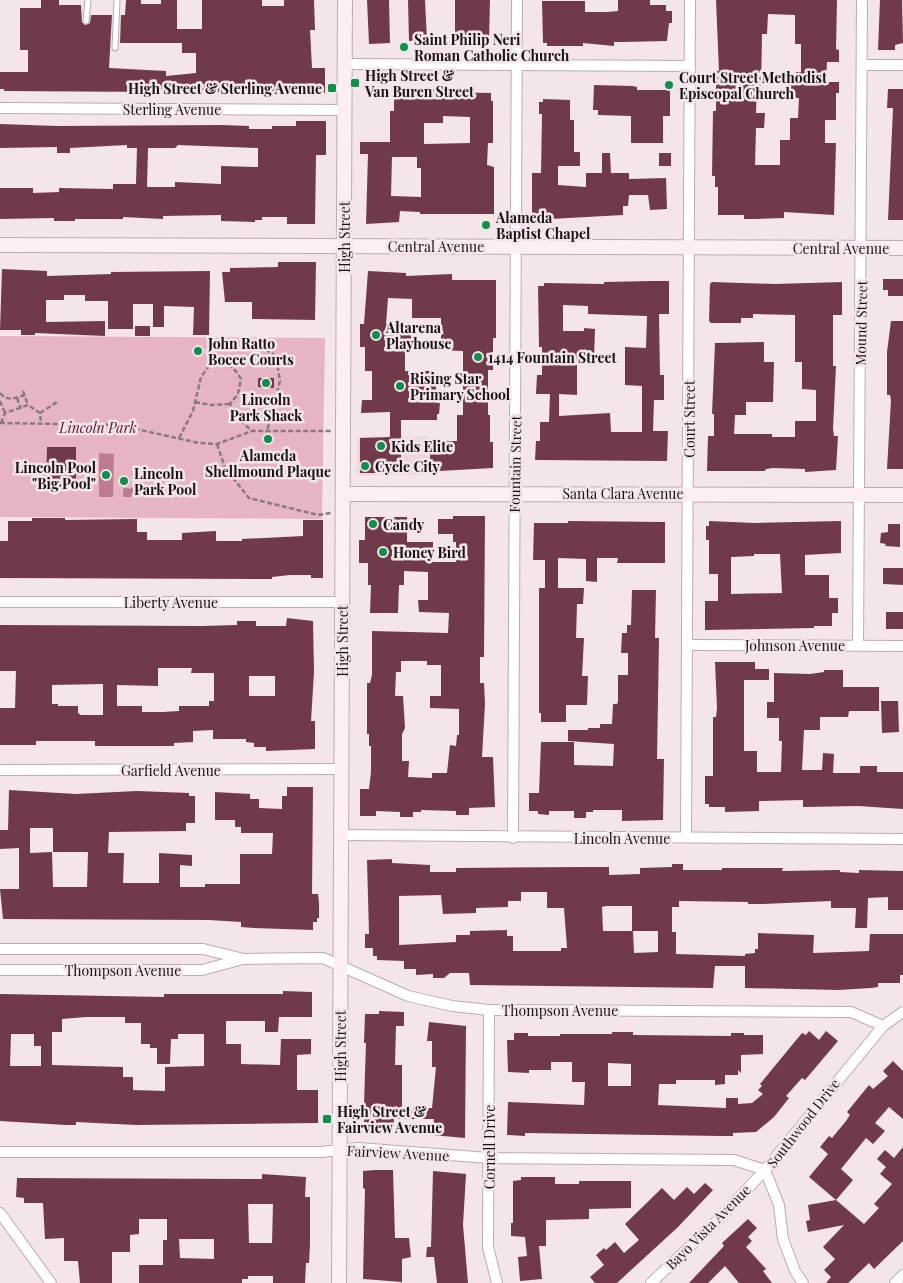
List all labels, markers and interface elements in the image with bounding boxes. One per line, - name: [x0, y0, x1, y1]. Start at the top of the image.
- place label: Saint Philip Neri Roman Catholic Church: [414, 30, 570, 65]
- marker: Saint Philip Neri Roman Catholic Church: [398, 41, 410, 53]
- place label: High Street & Van Buren Street: [364, 66, 474, 101]
- place label: Court Street Methodist Episcopal Church: [679, 68, 827, 103]
- marker: High Street & Van Buren Street: [349, 77, 361, 89]
- place label: High Street & Sterling Avenue: [128, 79, 322, 98]
- marker: Court Street Methodist Episcopal Church: [663, 79, 675, 91]
- marker: High Street & Sterling Avenue: [326, 82, 338, 94]
- street label: Sterling Avenue: [123, 100, 221, 119]
- street label: High Street: [335, 200, 354, 273]
- place label: Alameda Baptist Chapel: [495, 208, 591, 243]
- marker: Alameda Baptist Chapel: [480, 219, 492, 231]
- street label: Central Avenue: [388, 237, 484, 256]
- street label: Central Avenue: [793, 239, 889, 258]
- street label: Mound Street: [851, 279, 871, 366]
- place label: Altarena Playhouse: [385, 318, 452, 353]
- marker: Altarena Playhouse: [370, 329, 382, 341]
- place label: John Ratto Bocce Courts: [207, 334, 294, 369]
- marker: John Ratto Bocce Courts: [192, 345, 204, 357]
- place label: 1414 Fountain Street: [488, 348, 617, 367]
- marker: 1414 Fountain Street: [472, 351, 484, 363]
- place label: Rising Star Primary School: [410, 369, 511, 404]
- marker: Lincoln Park Shack: [260, 377, 272, 389]
- street label: Court Street: [680, 379, 699, 458]
- marker: Rising Star Primary School: [394, 380, 406, 392]
- place label: Lincoln Park Shack: [230, 390, 303, 425]
- street label: Fountain Street: [505, 414, 525, 513]
- park label: Lincoln Park: [58, 418, 137, 437]
- marker: Alameda Shellmound Plaque: [262, 433, 274, 445]
- place label: Kids Elite: [391, 437, 453, 456]
- marker: Kids Elite: [375, 440, 387, 452]
- place label: Alameda Shellmound Plaque: [205, 446, 331, 481]
- place label: Cycle City: [375, 457, 441, 476]
- place label: Lincoln Pool "Big Pool": [15, 458, 97, 493]
- marker: Cycle City: [359, 460, 371, 472]
- place label: Lincoln Park Pool: [134, 464, 197, 499]
- marker: Lincoln Pool "Big Pool": [100, 469, 112, 481]
- marker: Lincoln Park Pool: [118, 475, 130, 487]
- street label: Santa Clara Avenue: [563, 484, 684, 503]
- place label: Candy: [383, 515, 425, 534]
- marker: Candy: [367, 518, 379, 530]
- place label: Honey Bird: [393, 543, 467, 562]
- marker: Honey Bird: [377, 546, 389, 558]
- street label: Liberty Avenue: [124, 593, 218, 612]
- street label: High Street: [333, 604, 352, 677]
- street label: Johnson Avenue: [744, 636, 845, 655]
- street label: Garfield Avenue: [121, 761, 221, 780]
- street label: Lincoln Avenue: [574, 829, 670, 848]
- street label: Thompson Avenue: [65, 961, 181, 980]
- street label: Thompson Avenue: [502, 1001, 618, 1020]
- street label: High Street: [331, 1009, 350, 1082]
- street label: Southwood Drive: [762, 1074, 844, 1172]
- place label: High Street & Fairview Avenue: [337, 1102, 442, 1137]
- street label: Cornell Drive: [480, 1105, 499, 1189]
- marker: High Street & Fairview Avenue: [321, 1113, 333, 1125]
- street label: Fairview Avenue: [346, 1141, 450, 1165]
- street label: Bayo Vista Avenue: [661, 1180, 755, 1274]

